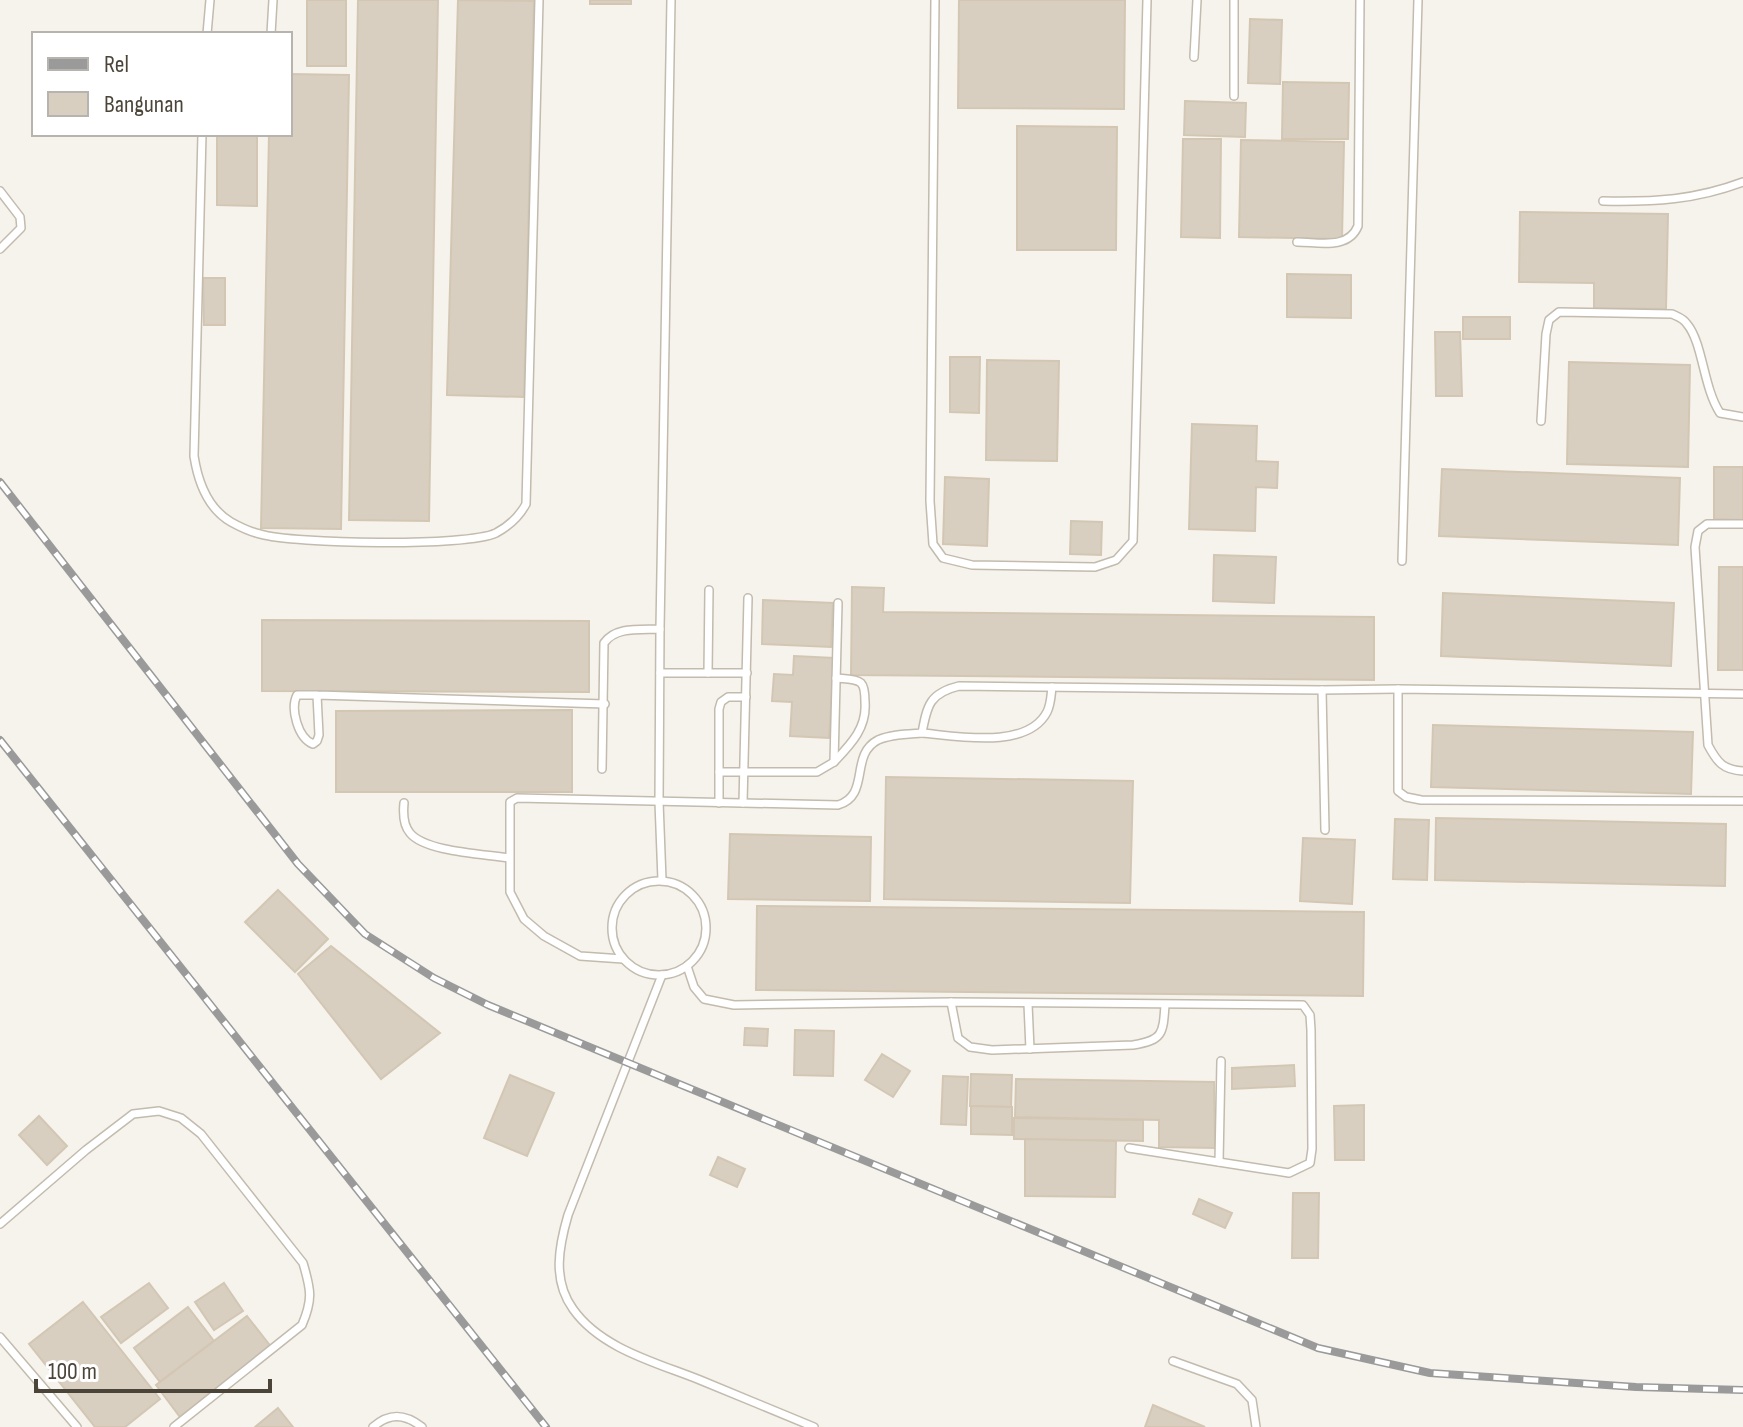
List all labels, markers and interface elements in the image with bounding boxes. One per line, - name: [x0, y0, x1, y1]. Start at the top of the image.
- legend: [32, 32, 292, 136]
- text: Rel: [104, 50, 129, 79]
- text: Bangunan: [104, 90, 184, 119]
- scale bar: [36, 1343, 270, 1393]
- text: 100 m: [48, 1357, 97, 1386]

